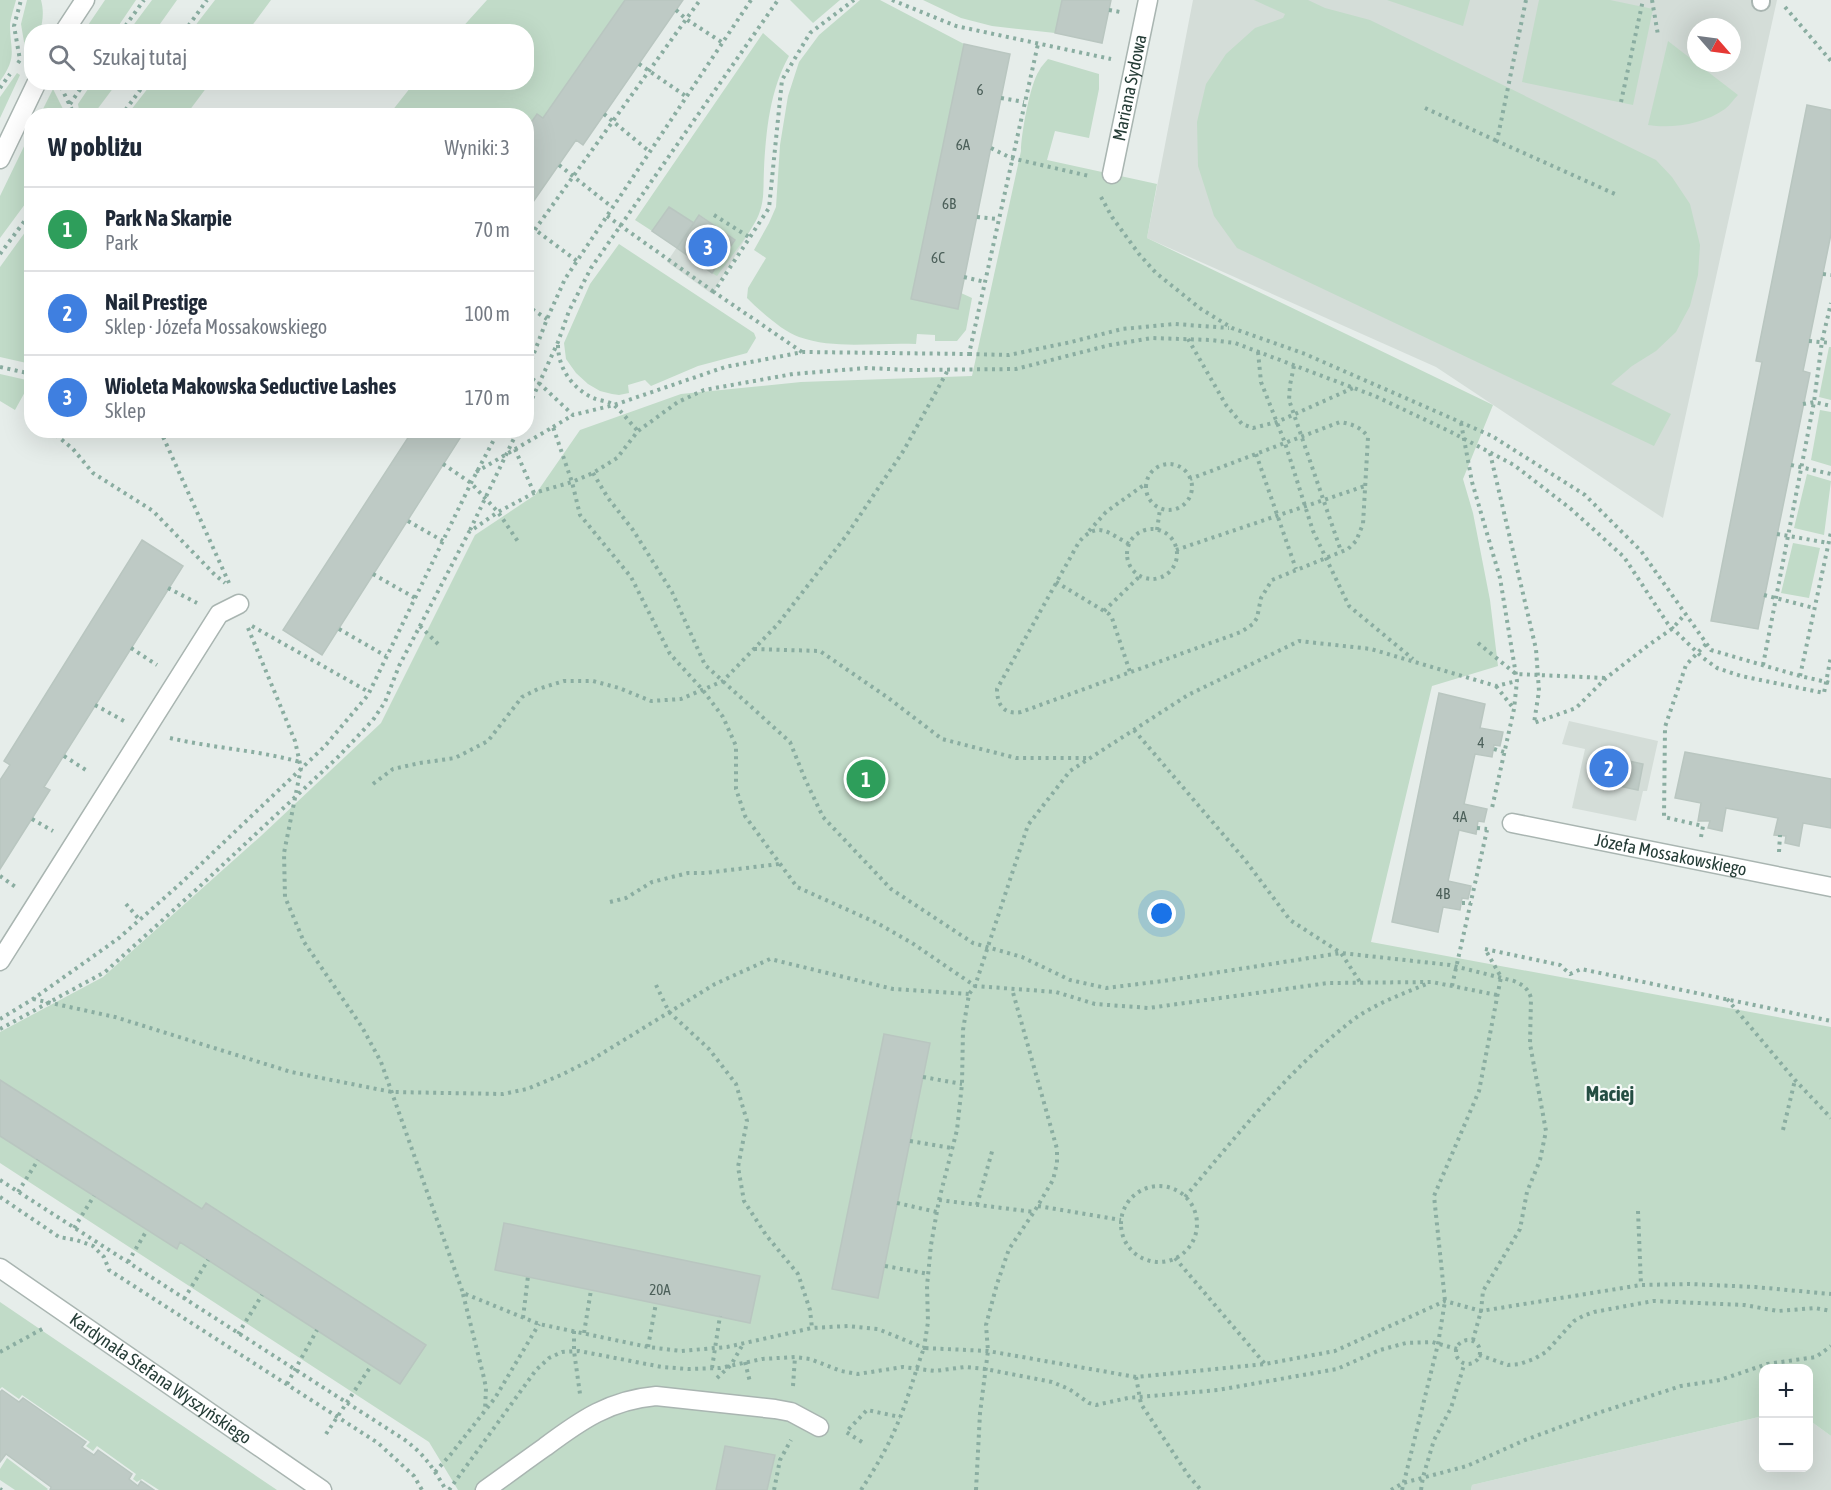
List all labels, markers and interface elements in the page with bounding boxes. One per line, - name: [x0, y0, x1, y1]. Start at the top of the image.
- north arrow: [1687, 18, 1741, 72]
- search box: [24, 24, 534, 90]
- street label: Mariana Sydowa: [1108, 33, 1151, 143]
- icon: search: [45, 41, 78, 74]
- text: Szukaj tutaj: [93, 44, 187, 70]
- house number: 6: [976, 81, 984, 98]
- text: W pobliżu: [48, 132, 142, 162]
- text: Wyniki: 3: [444, 136, 510, 159]
- house number: 6A: [956, 136, 971, 153]
- house number: 6B: [942, 195, 956, 212]
- text: Park Na Skarpie: [105, 205, 232, 231]
- text: 1: [63, 218, 72, 241]
- text: 70 m: [474, 218, 510, 241]
- pin: 3: [688, 224, 728, 270]
- text: Park: [105, 231, 138, 254]
- house number: 6C: [931, 249, 945, 266]
- text: Nail Prestige: [105, 289, 208, 315]
- text: 2: [63, 302, 72, 325]
- text: 100 m: [465, 302, 510, 325]
- text: Sklep · Józefa Mossakowskiego: [105, 315, 327, 338]
- text: Wioleta Makowska Seductive Lashes: [105, 373, 396, 399]
- text: 3: [63, 386, 72, 409]
- text: 170 m: [465, 386, 510, 409]
- text: Sklep: [105, 399, 146, 422]
- house number: 4: [1477, 734, 1485, 751]
- pin: 2: [1590, 746, 1628, 790]
- pin: 1: [846, 756, 886, 802]
- house number: 4A: [1453, 808, 1468, 825]
- street label: Józefa Mossakowskiego: [1593, 829, 1749, 880]
- house number: 4B: [1436, 885, 1450, 902]
- your location: [1147, 899, 1176, 928]
- district label: Maciej: [1586, 1082, 1634, 1105]
- house number: 20A: [649, 1281, 671, 1298]
- street label: Kardynała Stefana Wyszyńskiego: [66, 1308, 256, 1448]
- map controls: [1759, 1364, 1813, 1472]
- button: +: [1759, 1364, 1813, 1418]
- button: −: [1759, 1418, 1813, 1472]

